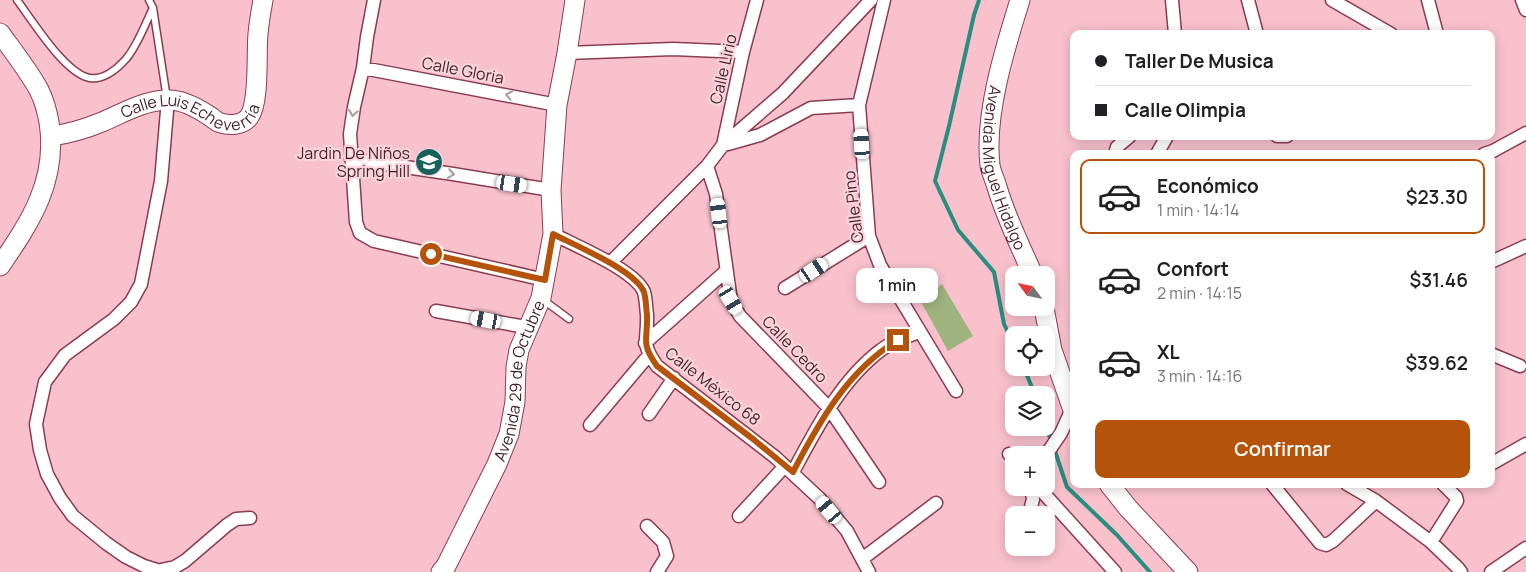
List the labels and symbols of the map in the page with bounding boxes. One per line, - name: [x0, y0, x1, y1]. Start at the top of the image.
- street label: Calle Lirio: [704, 32, 742, 106]
- street label: Calle Gloria: [420, 51, 506, 89]
- street label: Avenida Miguel Hidalgo: [978, 84, 1031, 254]
- street label: Calle Luis Echeverría: [117, 89, 265, 136]
- one-way arrow: [505, 91, 514, 101]
- one-way arrow: [349, 109, 359, 117]
- car: [853, 129, 870, 159]
- place label: Jardin De Niños Spring Hill: [297, 142, 410, 182]
- school or university icon: Jardin De Niños Spring Hill: [414, 147, 444, 177]
- one-way arrow: [447, 168, 456, 178]
- street label: Calle Pino: [838, 170, 868, 244]
- car: [496, 174, 527, 194]
- car: [709, 197, 728, 229]
- route start: [420, 243, 442, 265]
- car: [797, 255, 830, 285]
- north arrow: [1005, 266, 1055, 316]
- callout: 1 min: [857, 268, 939, 302]
- car: [716, 283, 745, 317]
- street label: Avenida 29 de Octubre: [488, 297, 550, 464]
- car: [469, 310, 502, 330]
- street label: Calle Cedro: [757, 311, 833, 387]
- route end: [887, 329, 909, 351]
- street label: Calle México 68: [661, 342, 765, 430]
- car: [813, 494, 844, 526]

